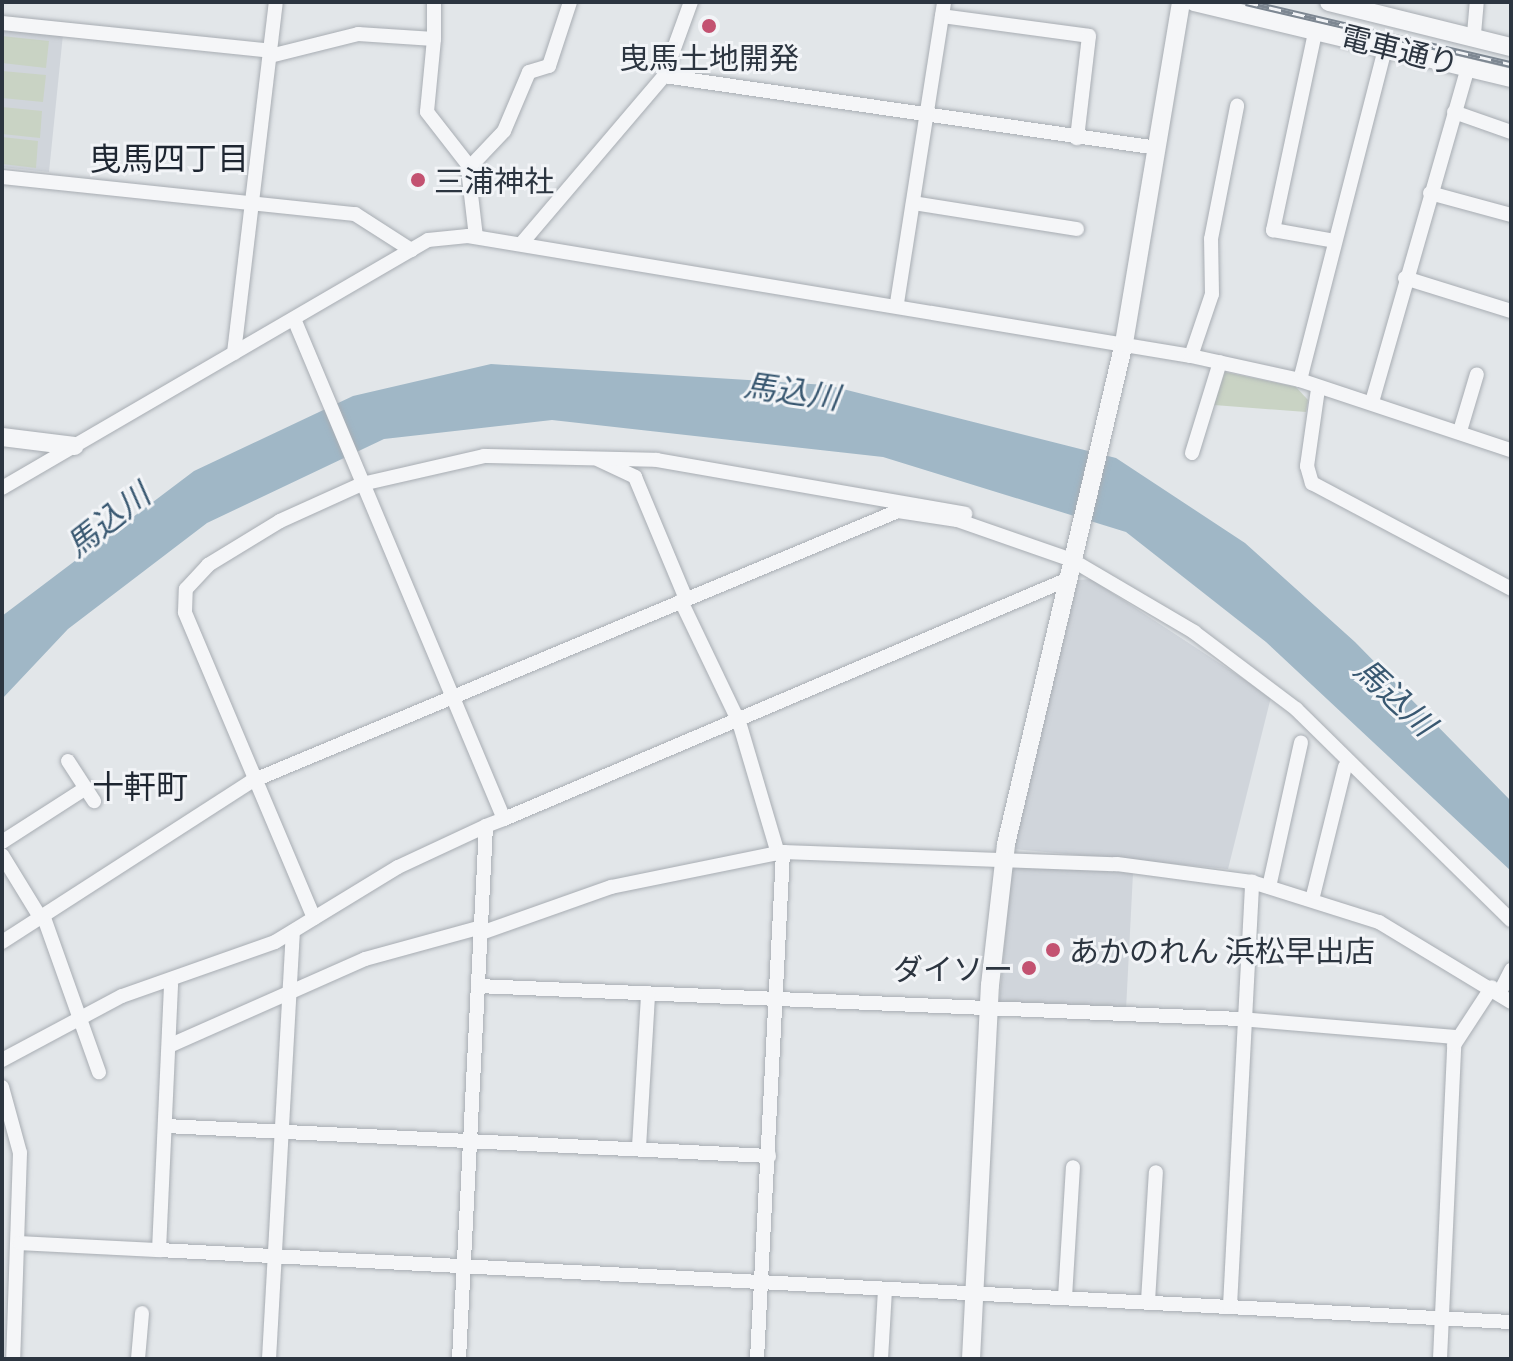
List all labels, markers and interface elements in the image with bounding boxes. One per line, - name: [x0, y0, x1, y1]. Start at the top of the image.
- marker: 曳馬土地開発: [700, 17, 718, 35]
- street label: 電車通り: [1337, 17, 1463, 81]
- place label: 曳馬土地開発: [619, 39, 799, 75]
- district label: 曳馬四丁目: [89, 138, 249, 176]
- place label: 三浦神社: [434, 162, 554, 198]
- marker: 三浦神社: [409, 171, 427, 189]
- water label: 馬込川: [742, 364, 842, 416]
- water label: 馬込川: [57, 474, 157, 564]
- water label: 馬込川: [1348, 649, 1444, 743]
- district label: 十軒町: [92, 766, 188, 804]
- place label: あかのれん 浜松早出店: [1069, 932, 1375, 968]
- marker: あかのれん 浜松早出店: [1044, 941, 1062, 959]
- place label: ダイソー: [893, 950, 1013, 986]
- marker: ダイソー: [1020, 959, 1038, 977]

